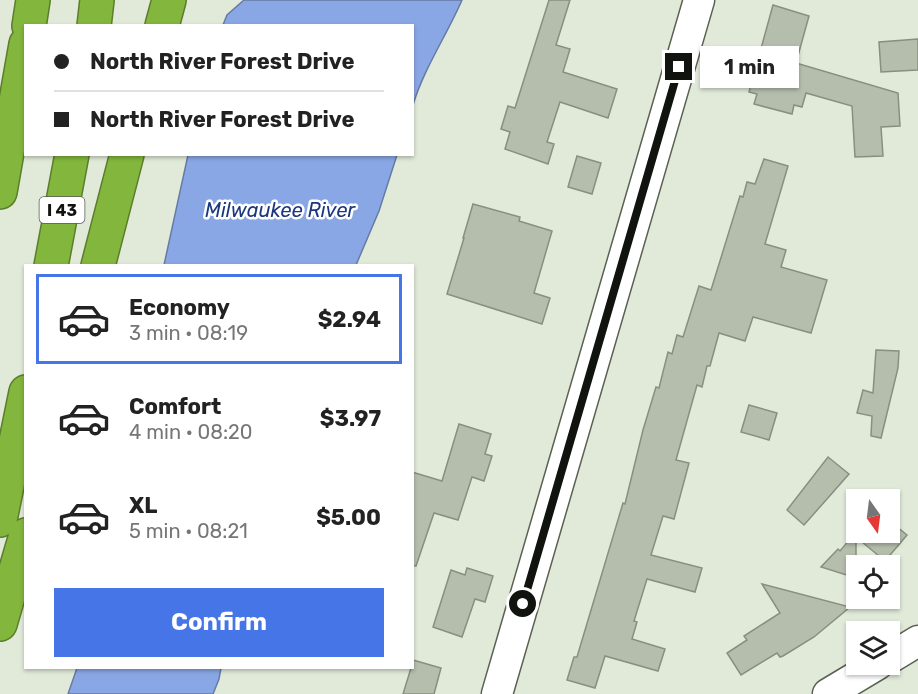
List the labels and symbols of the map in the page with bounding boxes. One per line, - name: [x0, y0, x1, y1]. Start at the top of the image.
- callout: 1 min: [700, 46, 799, 88]
- route end: [665, 53, 692, 80]
- road number: I 43: [40, 197, 84, 223]
- water label: Milwaukee River: [205, 198, 356, 222]
- north arrow: [846, 489, 900, 543]
- route start: [509, 590, 536, 617]

